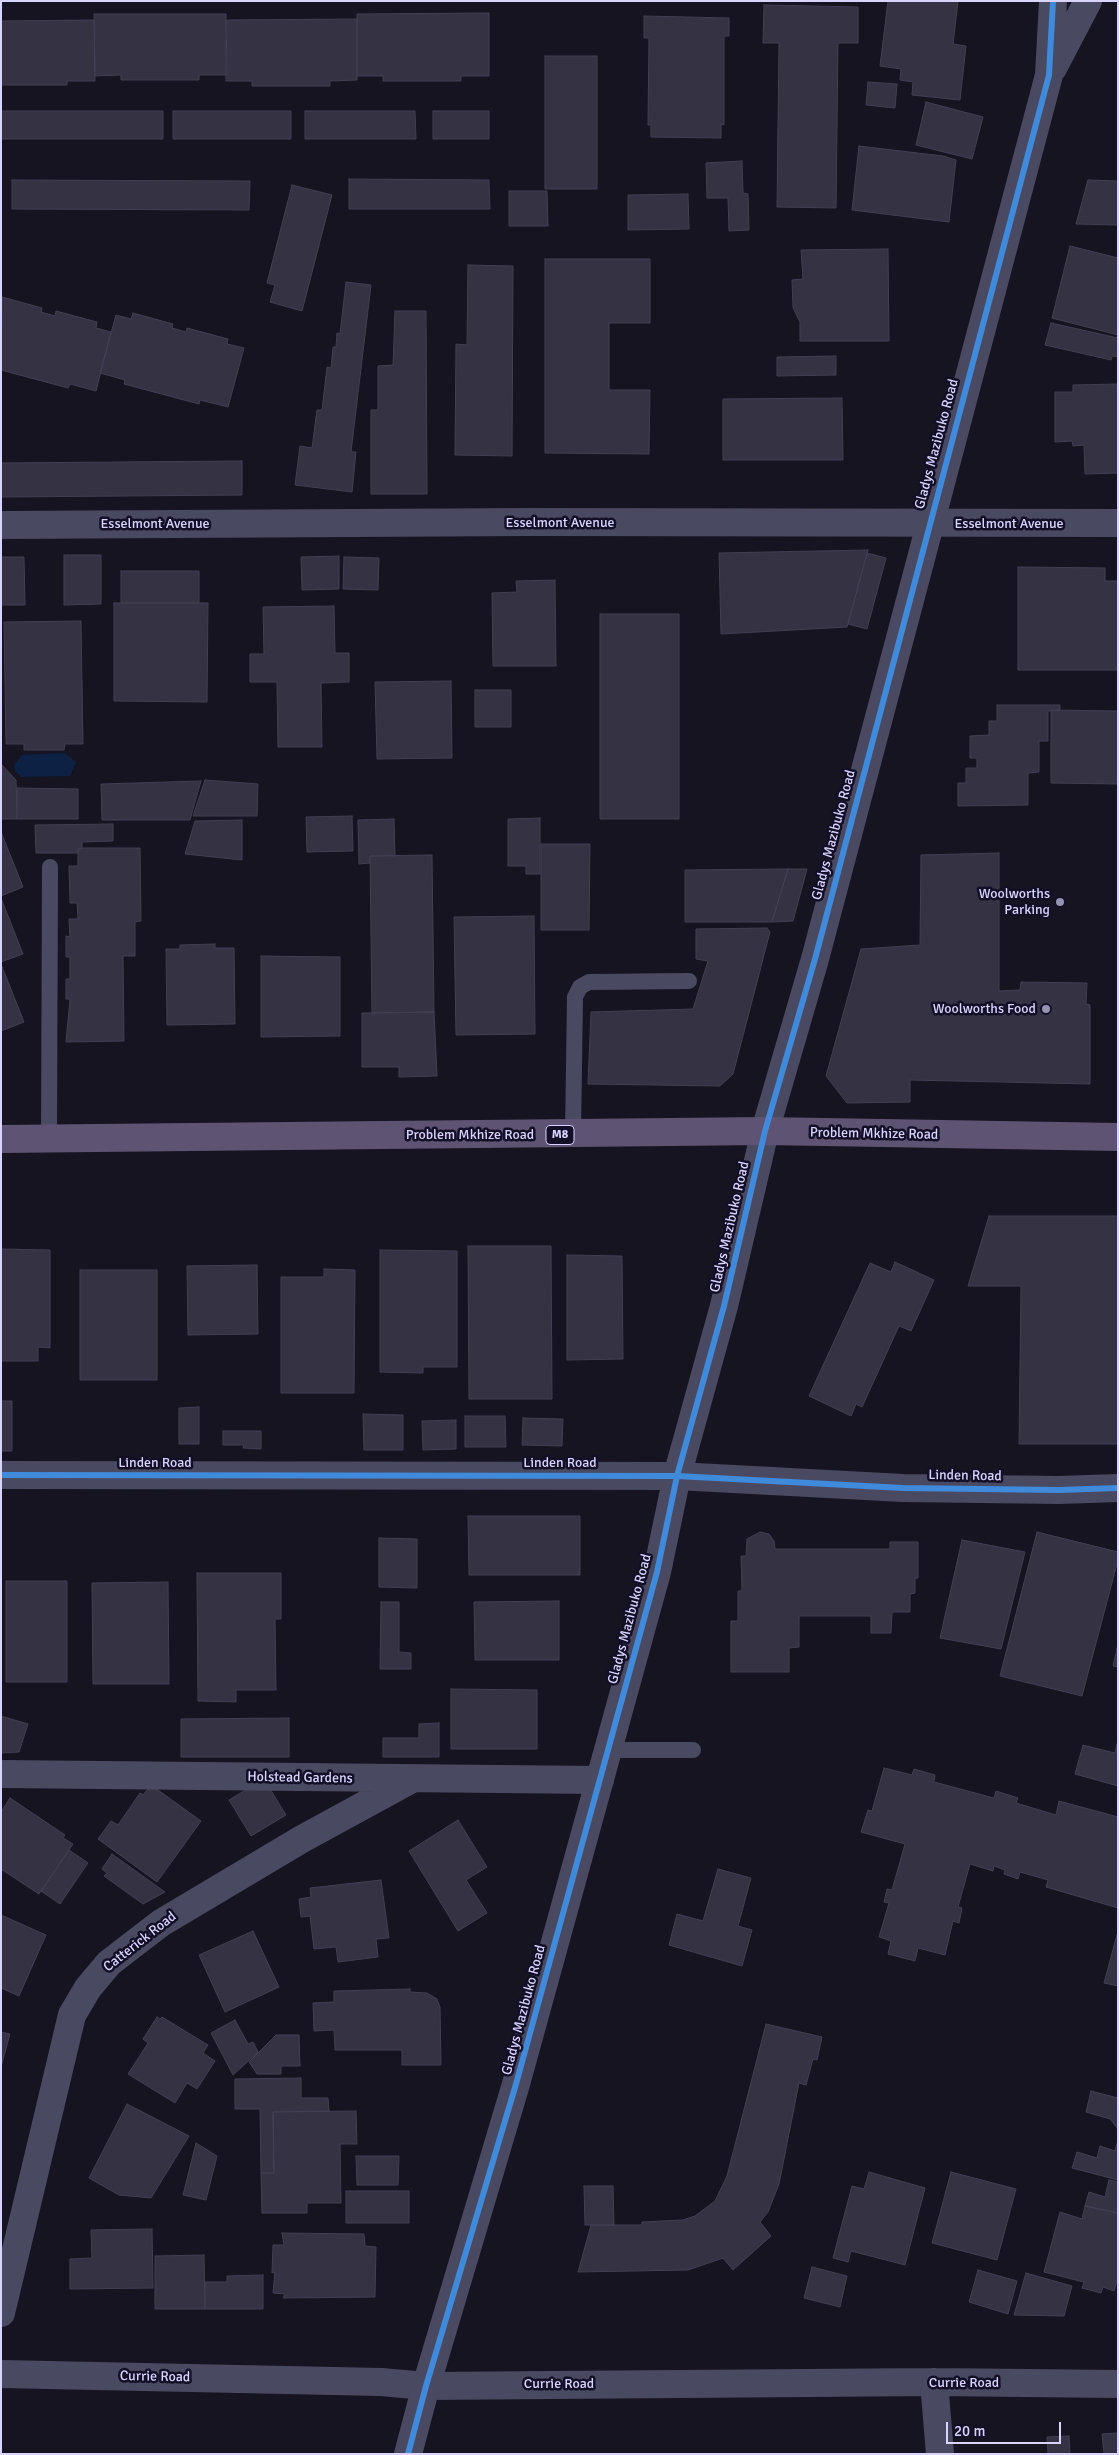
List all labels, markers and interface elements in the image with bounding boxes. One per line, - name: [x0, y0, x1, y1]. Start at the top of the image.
- street label: Gladys Mazibuko Road: [912, 377, 962, 511]
- street label: Esselmont Avenue: [505, 515, 615, 531]
- street label: Esselmont Avenue: [100, 516, 210, 532]
- street label: Esselmont Avenue: [954, 516, 1064, 532]
- street label: Gladys Mazibuko Road: [809, 768, 859, 902]
- place label: Woolworths Parking: [979, 886, 1050, 919]
- marker: Woolworths Parking: [1054, 896, 1066, 908]
- place label: Woolworths Food: [933, 1001, 1036, 1017]
- marker: Woolworths Food: [1040, 1003, 1052, 1015]
- street label: Problem Mkhize Road: [810, 1124, 938, 1144]
- road number: M8: [546, 1126, 574, 1144]
- street label: Problem Mkhize Road: [406, 1127, 534, 1143]
- street label: Gladys Mazibuko Road: [707, 1160, 753, 1294]
- street label: Linden Road: [118, 1455, 192, 1471]
- street label: Linden Road: [523, 1455, 597, 1471]
- street label: Linden Road: [928, 1467, 1002, 1485]
- street label: Gladys Mazibuko Road: [605, 1552, 655, 1686]
- street label: Holstead Gardens: [247, 1769, 353, 1787]
- street label: Catterick Road: [100, 1908, 180, 1976]
- street label: Gladys Mazibuko Road: [499, 1943, 549, 2077]
- street label: Currie Road: [120, 2368, 190, 2386]
- street label: Currie Road: [929, 2375, 999, 2391]
- street label: Currie Road: [524, 2376, 594, 2392]
- scale bar: [949, 2412, 1064, 2444]
- text: 20 m: [954, 2422, 985, 2440]

